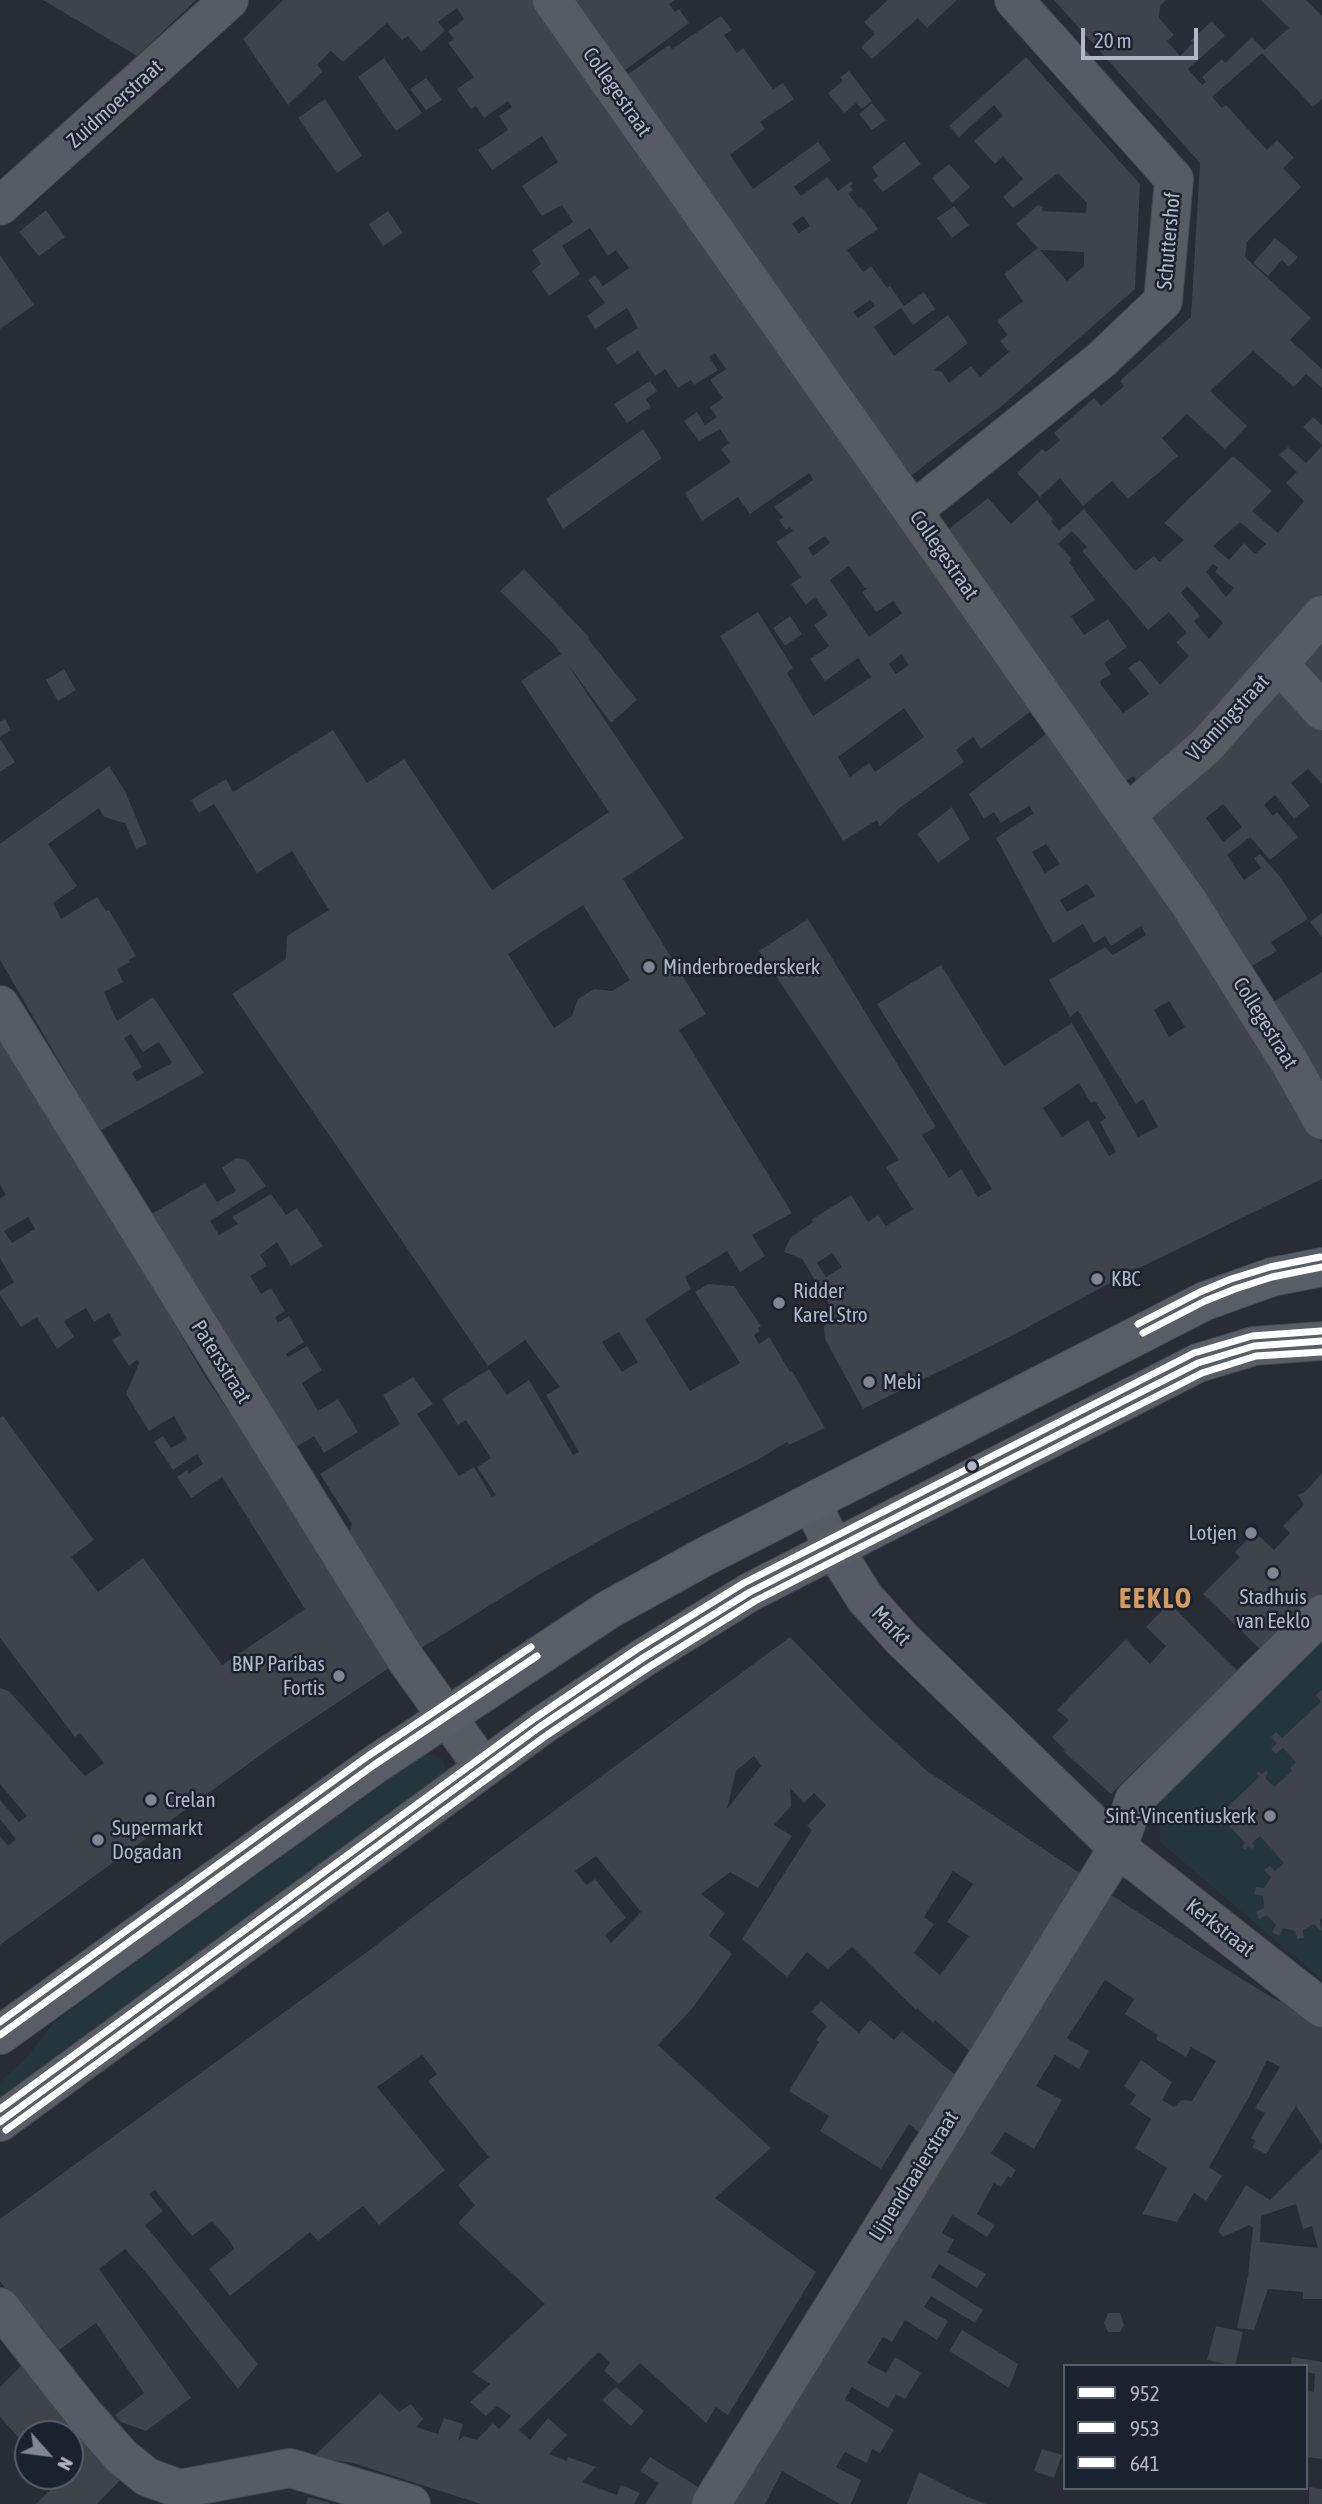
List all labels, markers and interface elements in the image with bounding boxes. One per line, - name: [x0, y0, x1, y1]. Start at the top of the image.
- scale bar: [1084, 14, 1201, 58]
- text: 20 m: [1094, 28, 1132, 52]
- street label: Collegestraat: [577, 43, 657, 141]
- street label: Zuidmoerstraat: [62, 55, 168, 153]
- street label: Schuttershof: [1152, 191, 1186, 291]
- street label: Collegestraat: [904, 506, 984, 604]
- street label: Vlamingstraat: [1181, 669, 1275, 767]
- place label: Minderbroederskerk: [663, 954, 820, 980]
- marker: Minderbroederskerk: [641, 959, 657, 975]
- street label: Collegestraat: [1227, 973, 1303, 1073]
- place label: KBC: [1111, 1266, 1141, 1292]
- marker: KBC: [1089, 1271, 1105, 1287]
- place label: Ridder Karel Stro: [793, 1278, 868, 1328]
- marker: Ridder Karel Stro: [771, 1295, 787, 1311]
- street label: Patersstraat: [186, 1316, 256, 1408]
- place label: Mebi: [883, 1369, 921, 1395]
- marker: Mebi: [861, 1374, 877, 1390]
- unlabelled marker: [965, 1459, 979, 1473]
- place label: Lotjen: [1188, 1520, 1237, 1546]
- marker: Lotjen: [1243, 1525, 1259, 1541]
- marker: Stadhuis van Eeklo: [1265, 1565, 1281, 1581]
- district label: EEKLO: [1120, 1582, 1192, 1616]
- place label: Stadhuis van Eeklo: [1236, 1584, 1310, 1634]
- street label: Markt: [866, 1601, 916, 1651]
- place label: BNP Paribas Fortis: [232, 1651, 325, 1701]
- marker: BNP Paribas Fortis: [331, 1668, 347, 1684]
- place label: Crelan: [165, 1787, 216, 1813]
- marker: Crelan: [143, 1792, 159, 1808]
- place label: Sint-Vincentiuskerk: [1106, 1803, 1256, 1829]
- marker: Sint-Vincentiuskerk: [1262, 1808, 1278, 1824]
- place label: Supermarkt Dogadan: [112, 1815, 203, 1865]
- marker: Supermarkt Dogadan: [90, 1832, 106, 1848]
- street label: Kerkstraat: [1181, 1894, 1259, 1962]
- street label: Lijnendraaierstraat: [864, 2106, 964, 2246]
- legend: [1063, 2364, 1308, 2490]
- text: 952: [1130, 2381, 1160, 2405]
- text: 953: [1130, 2416, 1160, 2440]
- north arrow: [14, 2420, 84, 2490]
- text: 641: [1130, 2451, 1160, 2475]
- text: N: [53, 2454, 78, 2474]

